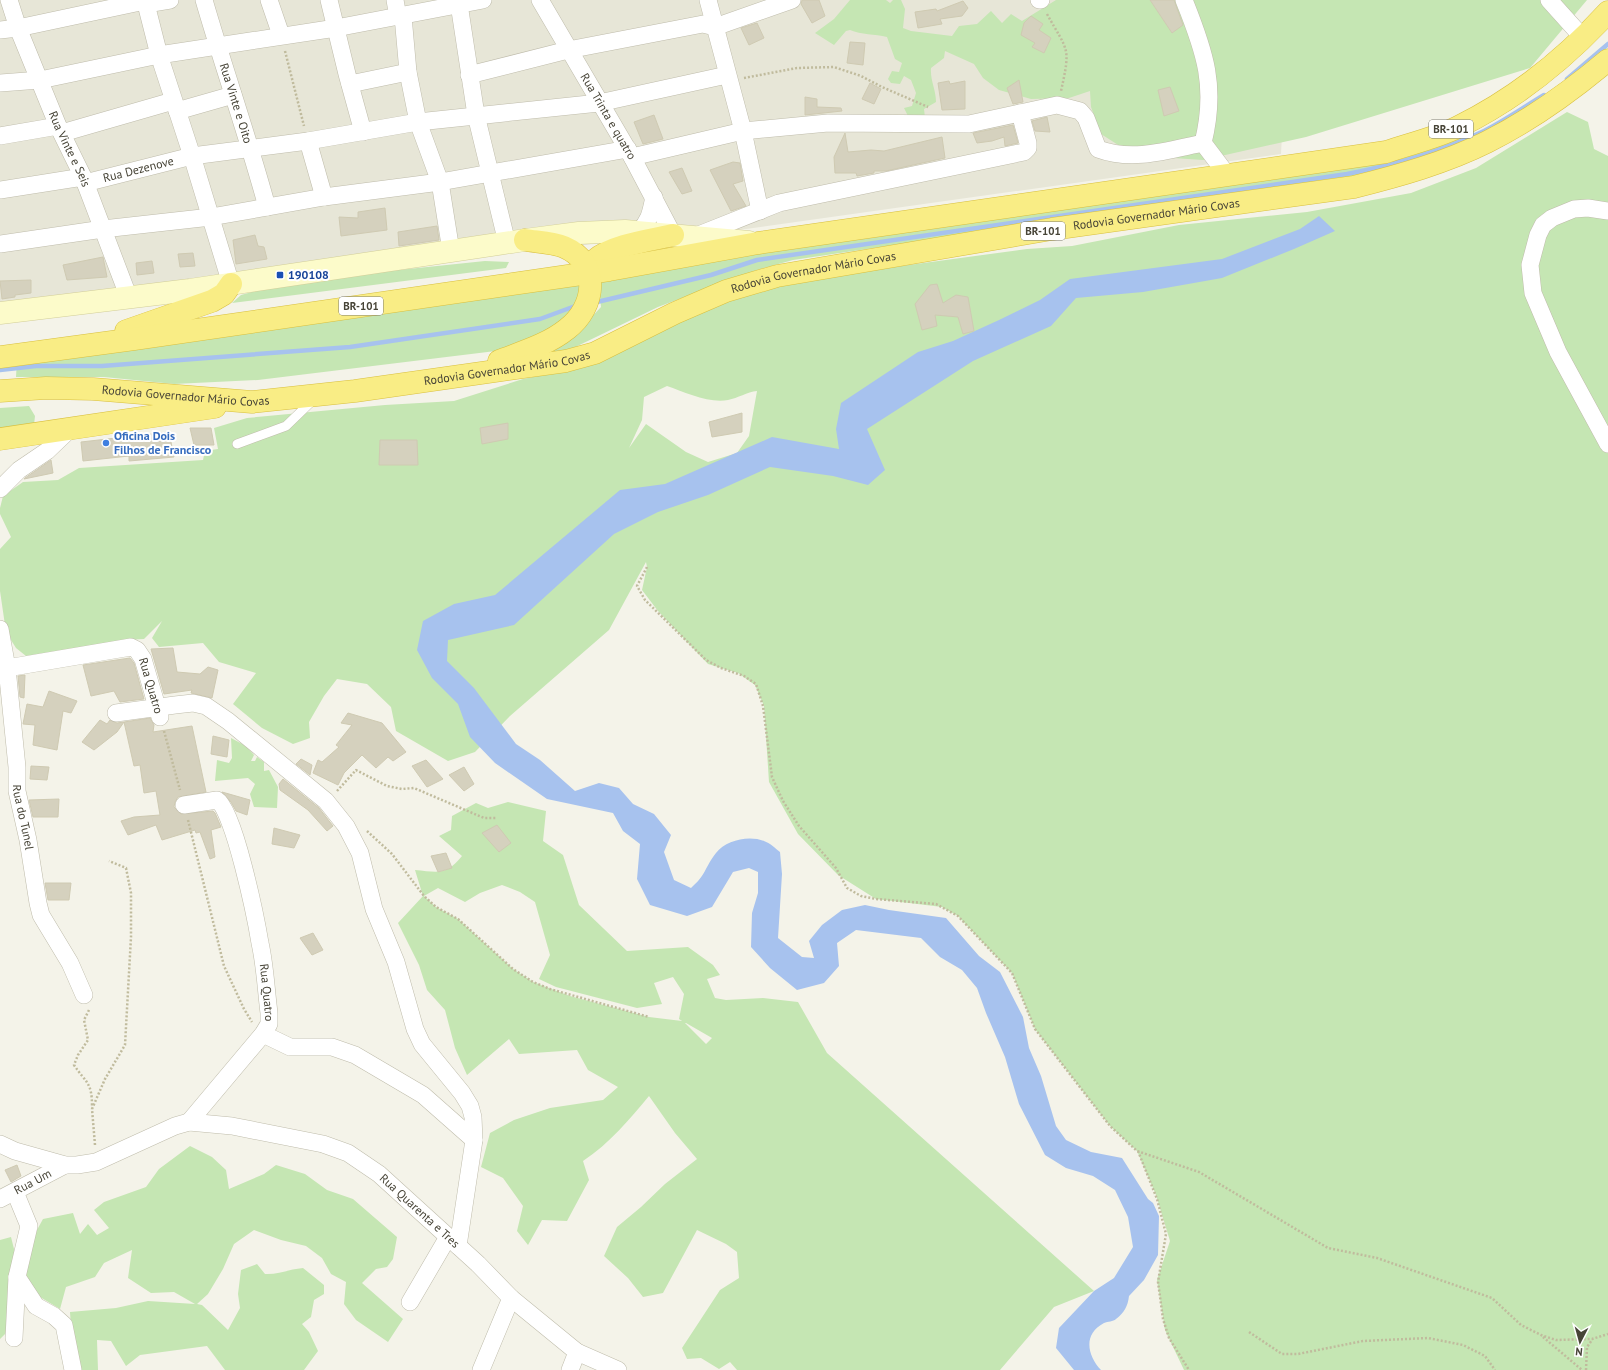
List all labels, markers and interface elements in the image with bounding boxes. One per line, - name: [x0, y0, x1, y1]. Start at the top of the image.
- street label: Rua Vinte e Oito: [217, 61, 256, 145]
- street label: Rua Trinta e quatro: [578, 70, 640, 162]
- street label: Rua Vinte e Seis: [46, 109, 94, 189]
- road number: BR-101: [1429, 120, 1473, 138]
- street label: Rua Dezenove: [101, 153, 175, 185]
- street label: Rodovia Governador Mário Covas: [1072, 195, 1241, 233]
- road number: BR-101: [1021, 222, 1065, 240]
- street label: Rodovia Governador Mário Covas: [729, 248, 897, 296]
- place label: 190108: [288, 267, 329, 282]
- marker: 190108: [275, 270, 285, 280]
- road number: BR-101: [339, 297, 383, 315]
- street label: Rodovia Governador Mário Covas: [423, 347, 592, 388]
- street label: Rodovia Governador Mário Covas: [101, 382, 270, 409]
- place label: Oficina Dois Filhos de Francisco: [114, 428, 212, 457]
- marker: Oficina Dois Filhos de Francisco: [101, 438, 111, 448]
- street label: Rua Quatro: [136, 656, 167, 715]
- street label: Rua do Tunel: [10, 785, 38, 851]
- street label: Rua Quatro: [257, 963, 277, 1021]
- street label: Rua Um: [11, 1165, 54, 1197]
- street label: Rua Quarenta e Tres: [377, 1170, 463, 1251]
- north arrow: [1560, 1322, 1600, 1362]
- text: N: [1575, 1345, 1583, 1359]

